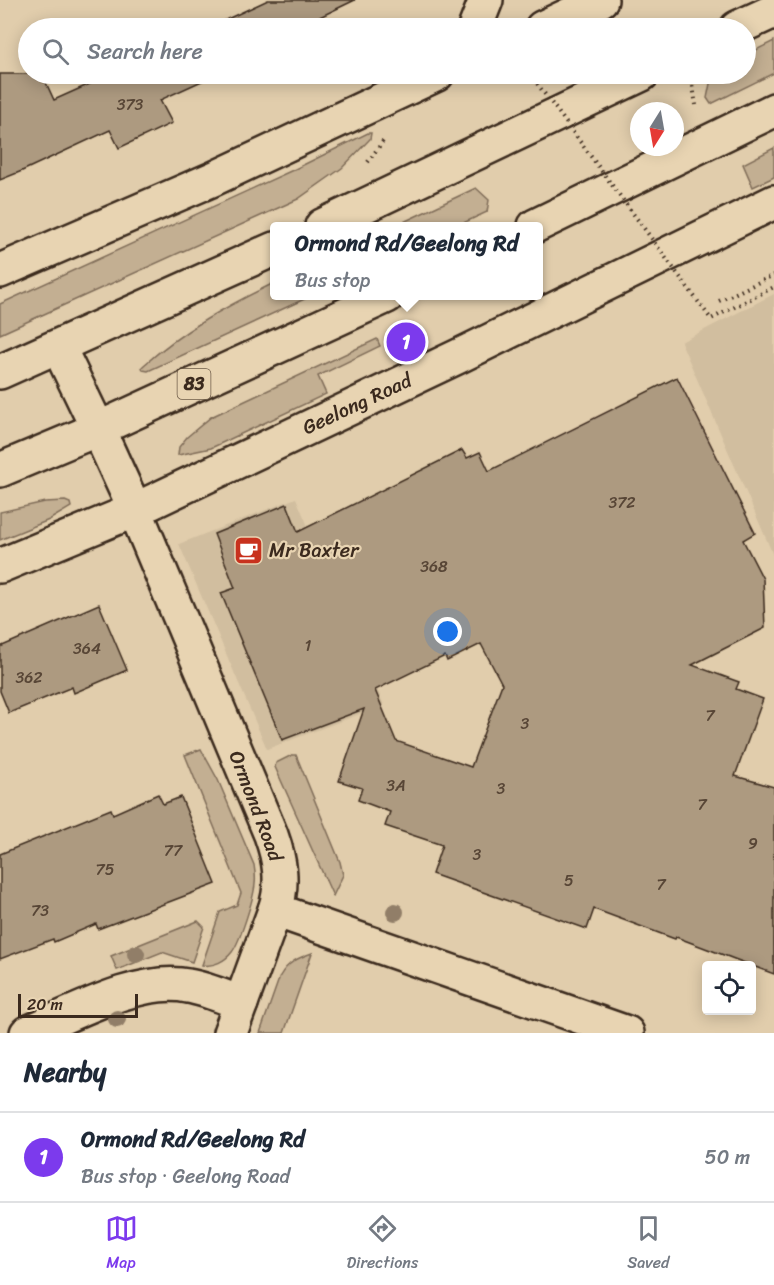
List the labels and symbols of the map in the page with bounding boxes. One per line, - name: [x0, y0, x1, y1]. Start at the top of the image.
- house number: 373: [117, 90, 144, 119]
- north arrow: [630, 102, 684, 156]
- pin: 1: [386, 320, 426, 364]
- street label: Geelong Road: [296, 363, 419, 445]
- road number: 83: [178, 369, 210, 399]
- house number: 372: [608, 488, 636, 517]
- place label: Mr Baxter: [269, 533, 360, 568]
- cafe icon: Mr Baxter: [232, 534, 264, 566]
- house number: 368: [420, 552, 448, 581]
- your location: [433, 617, 462, 646]
- house number: 1: [305, 631, 312, 660]
- house number: 364: [73, 634, 101, 663]
- house number: 362: [15, 663, 43, 692]
- house number: 7: [705, 701, 715, 730]
- house number: 3: [521, 709, 530, 738]
- street label: Ormond Road: [219, 746, 294, 868]
- house number: 3A: [386, 771, 406, 800]
- house number: 3: [497, 774, 506, 803]
- house number: 7: [697, 790, 707, 819]
- house number: 9: [748, 829, 758, 858]
- house number: 77: [164, 836, 183, 865]
- house number: 3: [473, 840, 482, 869]
- house number: 75: [96, 855, 115, 884]
- house number: 5: [564, 866, 574, 895]
- house number: 7: [656, 870, 666, 899]
- house number: 73: [31, 896, 49, 925]
- scale bar: [18, 991, 138, 1018]

